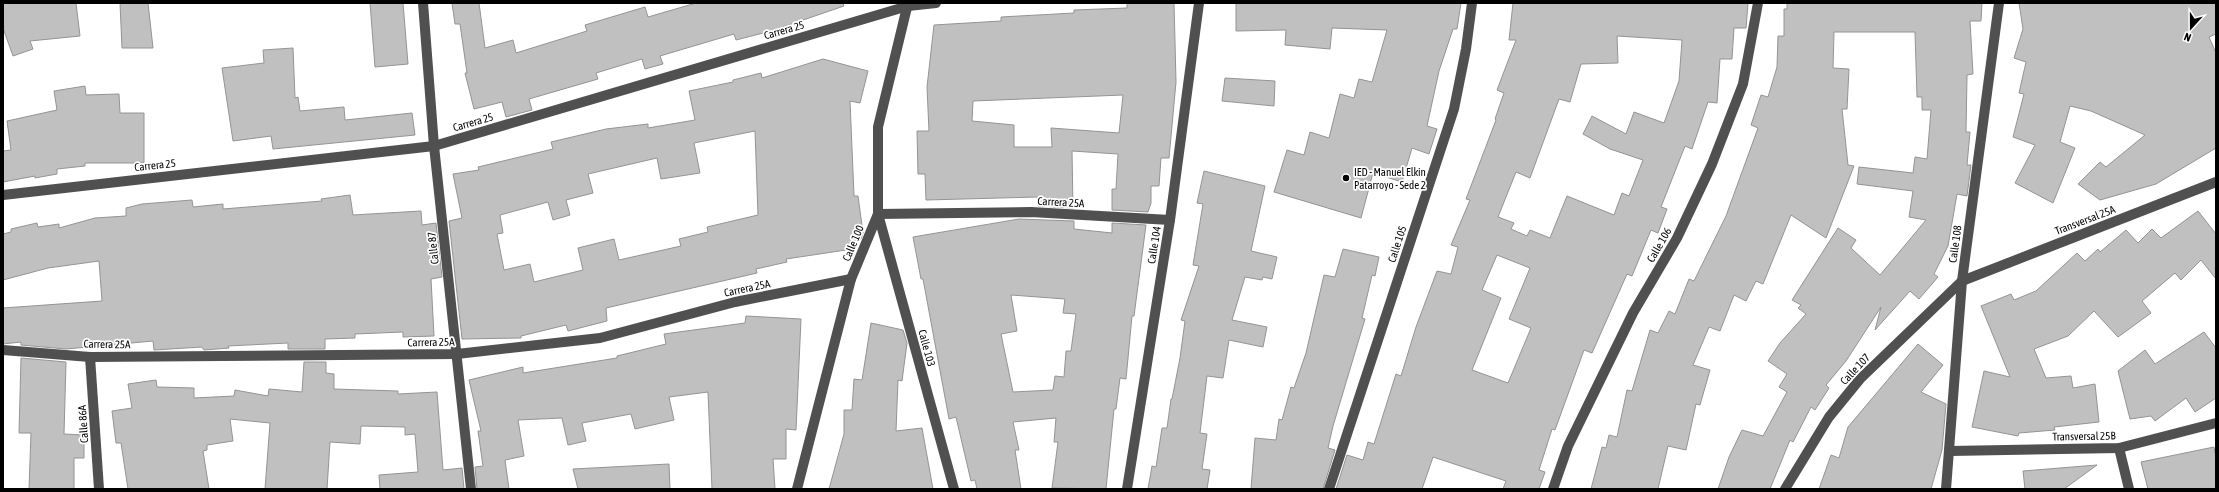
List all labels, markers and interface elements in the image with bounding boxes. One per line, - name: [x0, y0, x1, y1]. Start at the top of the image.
- north arrow: [2171, 8, 2211, 48]
- street label: Carrera 25: [762, 19, 806, 41]
- text: N: [2182, 31, 2193, 44]
- street label: Carrera 25: [451, 111, 495, 133]
- street label: Carrera 25: [134, 157, 176, 173]
- place label: IED - Manuel Elkin Patarroyo - Sede 2: [1354, 166, 1426, 191]
- marker: IED - Manuel Elkin Patarroyo - Sede 2: [1341, 173, 1351, 183]
- street label: Carrera 25A: [1037, 195, 1085, 209]
- street label: Transversal 25A: [2053, 203, 2117, 237]
- street label: Calle 100: [840, 223, 866, 263]
- street label: Calle 105: [1385, 224, 1409, 264]
- street label: Calle 108: [1946, 224, 1964, 264]
- street label: Calle 104: [1145, 225, 1163, 265]
- street label: Calle 106: [1644, 226, 1674, 264]
- street label: Calle 87: [425, 231, 441, 265]
- street label: Carrera 25A: [723, 277, 772, 299]
- street label: Calle 103: [916, 328, 938, 368]
- street label: Carrera 25A: [407, 336, 455, 348]
- street label: Carrera 25A: [83, 338, 131, 350]
- street label: Calle 107: [1838, 351, 1872, 387]
- street label: Calle 86A: [76, 404, 90, 443]
- street label: Transversal 25B: [2052, 429, 2116, 443]

